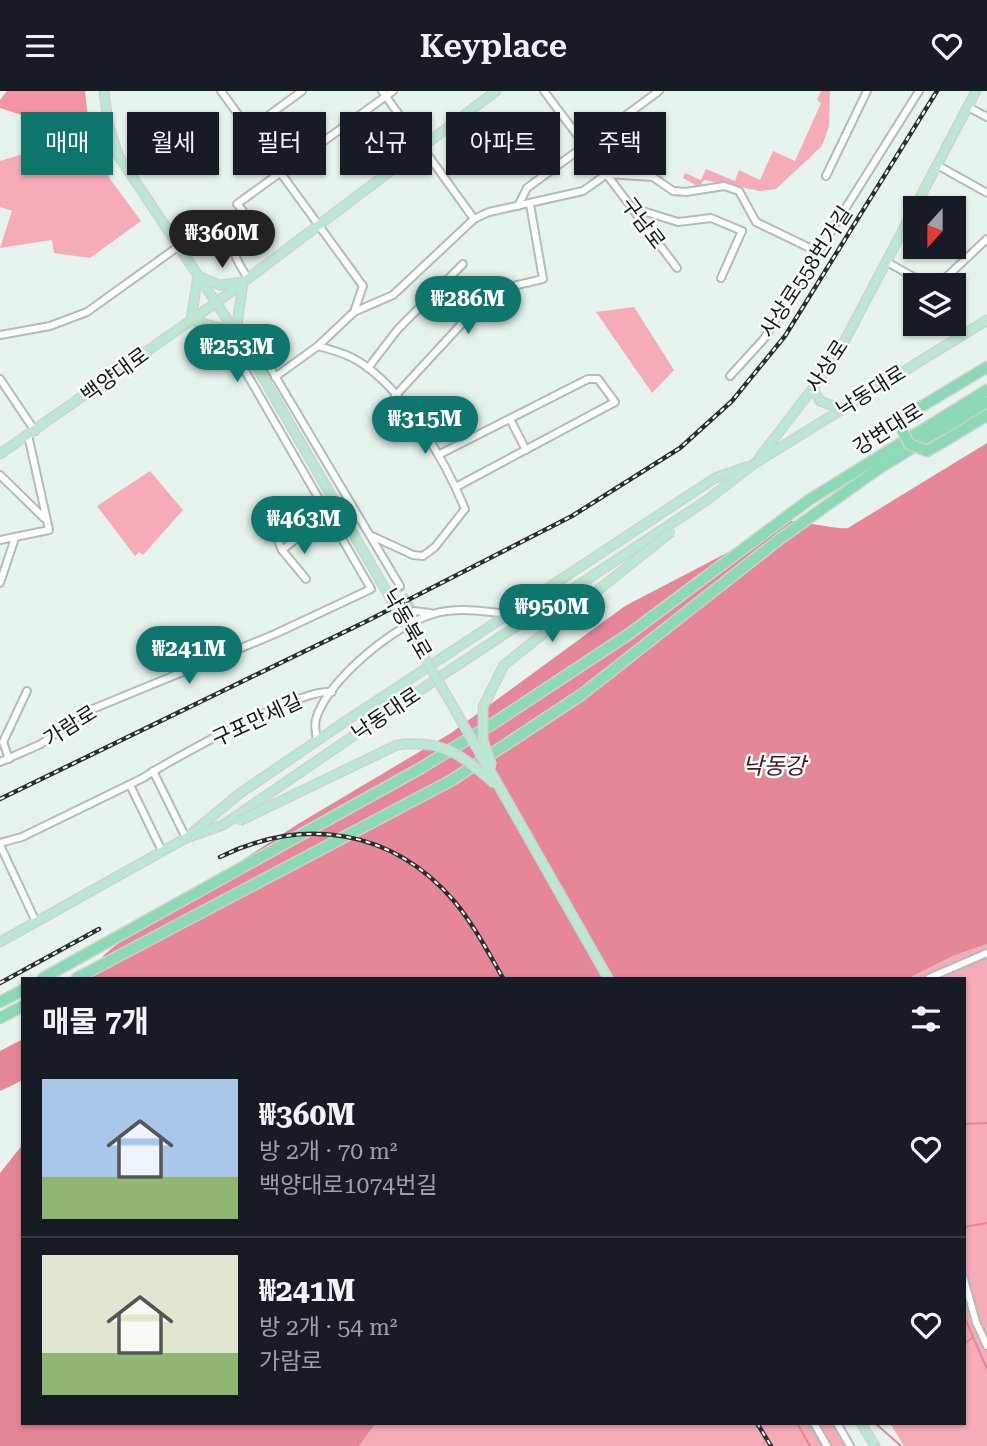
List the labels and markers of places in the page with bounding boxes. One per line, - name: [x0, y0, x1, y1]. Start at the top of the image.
- pin: ₩360M: [173, 211, 271, 270]
- pin: ₩286M: [419, 277, 517, 336]
- pin: ₩253M: [188, 324, 286, 384]
- pin: ₩315M: [376, 397, 474, 456]
- pin: ₩463M: [255, 497, 353, 556]
- pin: ₩950M: [503, 585, 601, 644]
- pin: ₩241M: [140, 627, 238, 686]

